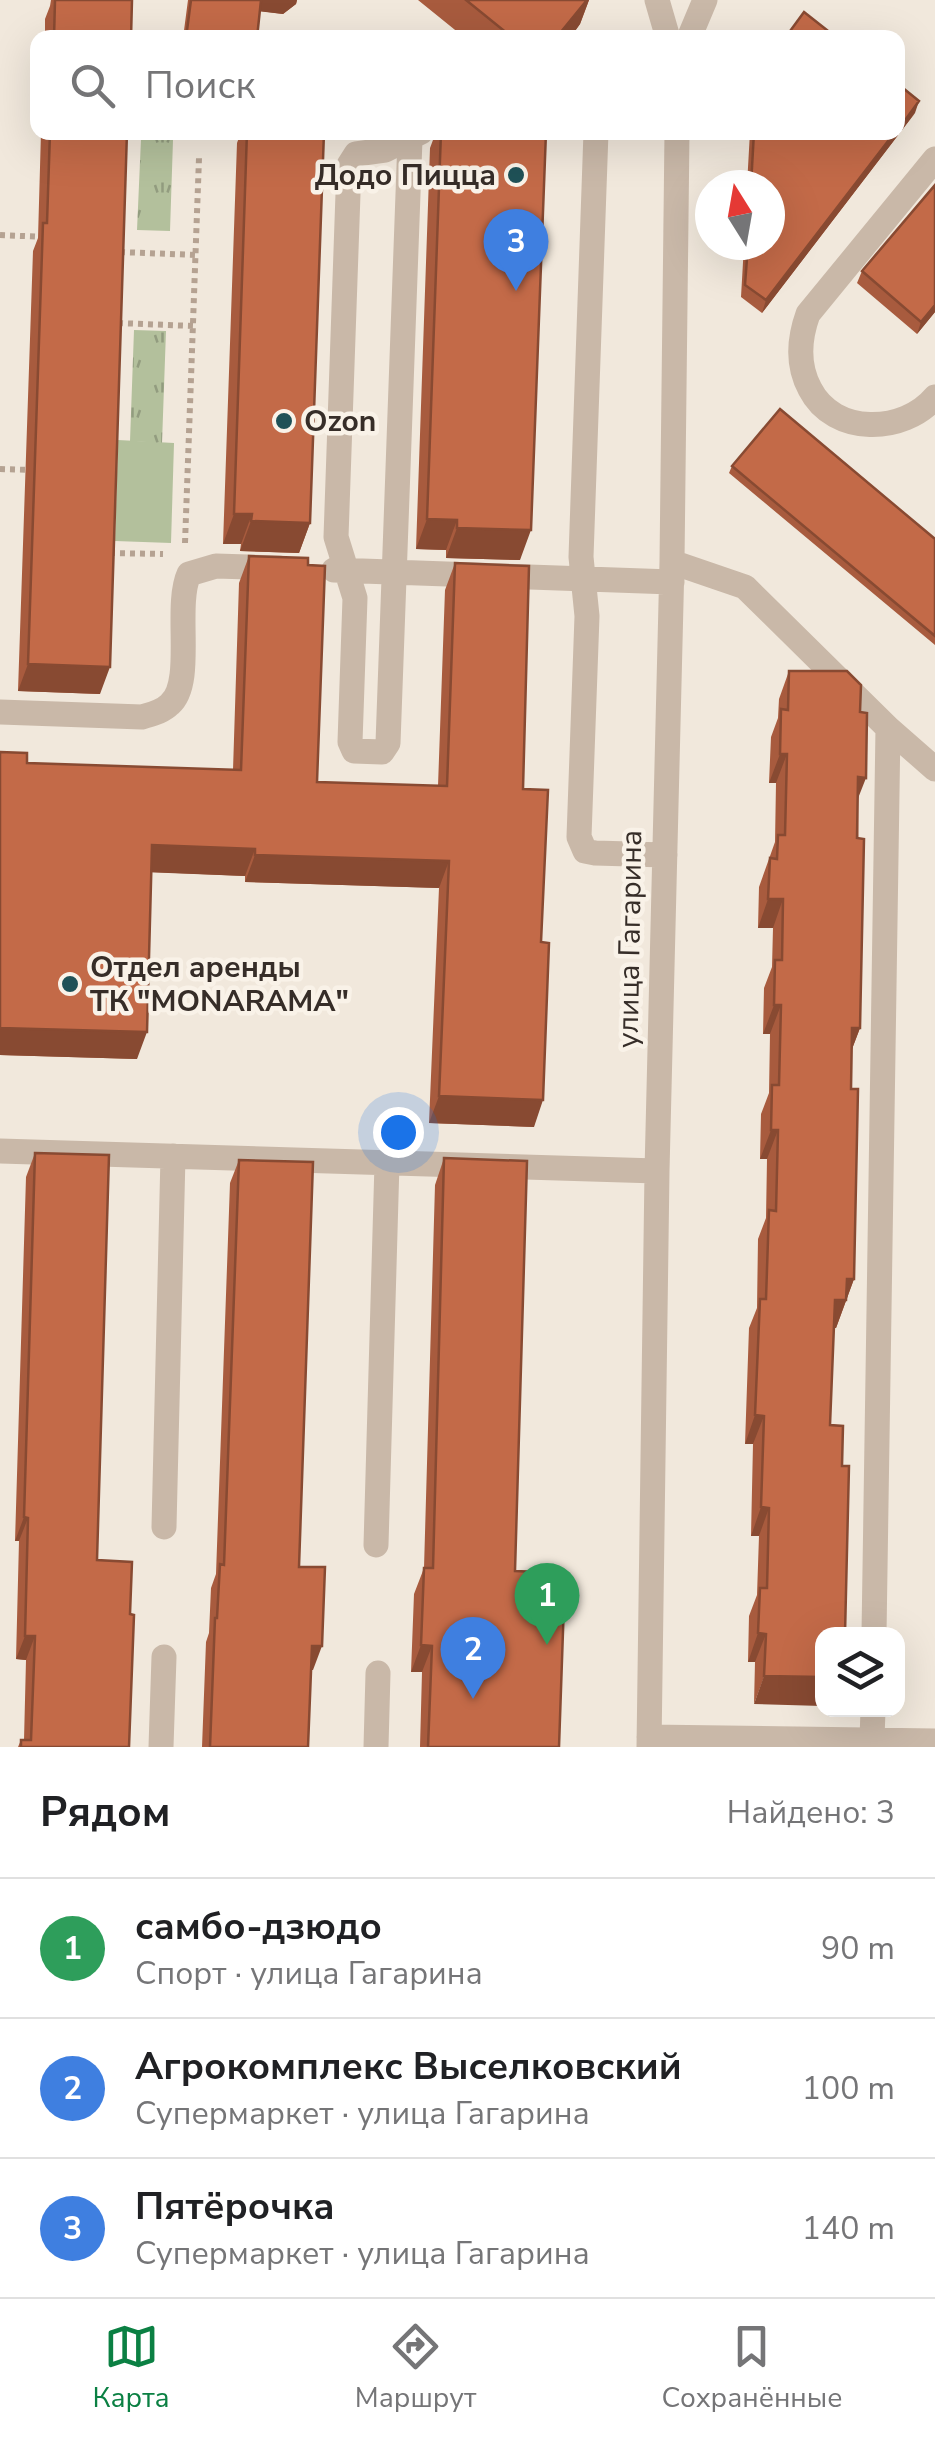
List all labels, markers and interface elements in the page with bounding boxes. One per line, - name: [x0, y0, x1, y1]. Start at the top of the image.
- search box: [30, 30, 905, 140]
- icon: search: [65, 58, 120, 113]
- text: Поиск: [145, 60, 255, 111]
- place label: Додо Пицца: [315, 155, 496, 196]
- marker: Додо Пицца: [505, 164, 527, 186]
- north arrow: [695, 170, 785, 260]
- pin: 3: [484, 208, 548, 291]
- place label: Ozon: [304, 401, 376, 442]
- marker: Ozon: [273, 410, 295, 432]
- street label: улица Гагарина: [608, 830, 652, 1048]
- place label: Отдел аренды ТК "MONARAMA": [90, 947, 349, 1022]
- marker: Отдел аренды ТК "MONARAMA": [59, 973, 81, 995]
- your location: [373, 1107, 424, 1158]
- pin: 1: [514, 1562, 580, 1645]
- pin: 2: [440, 1616, 506, 1699]
- map controls: [815, 1627, 905, 1717]
- button: layers: [815, 1627, 905, 1717]
- text: Рядом: [40, 1784, 170, 1841]
- text: Найдено: 3: [727, 1791, 895, 1834]
- text: самбо-дзюдо: [135, 1901, 382, 1952]
- text: 1: [63, 1927, 82, 1970]
- text: 90 m: [821, 1927, 895, 1970]
- text: Спорт · улица Гагарина: [135, 1952, 483, 1995]
- text: Агрокомплекс Выселковский: [135, 2041, 682, 2092]
- text: 2: [63, 2067, 82, 2110]
- text: 100 m: [802, 2067, 895, 2110]
- text: Супермаркет · улица Гагарина: [135, 2092, 590, 2135]
- text: Пятёрочка: [135, 2181, 335, 2232]
- text: 3: [63, 2207, 82, 2250]
- text: 140 m: [802, 2207, 895, 2250]
- text: Супермаркет · улица Гагарина: [135, 2232, 590, 2275]
- tab: Карта: [93, 2319, 170, 2417]
- tab: Маршрут: [355, 2319, 476, 2417]
- tab: Сохранённые: [662, 2319, 842, 2417]

